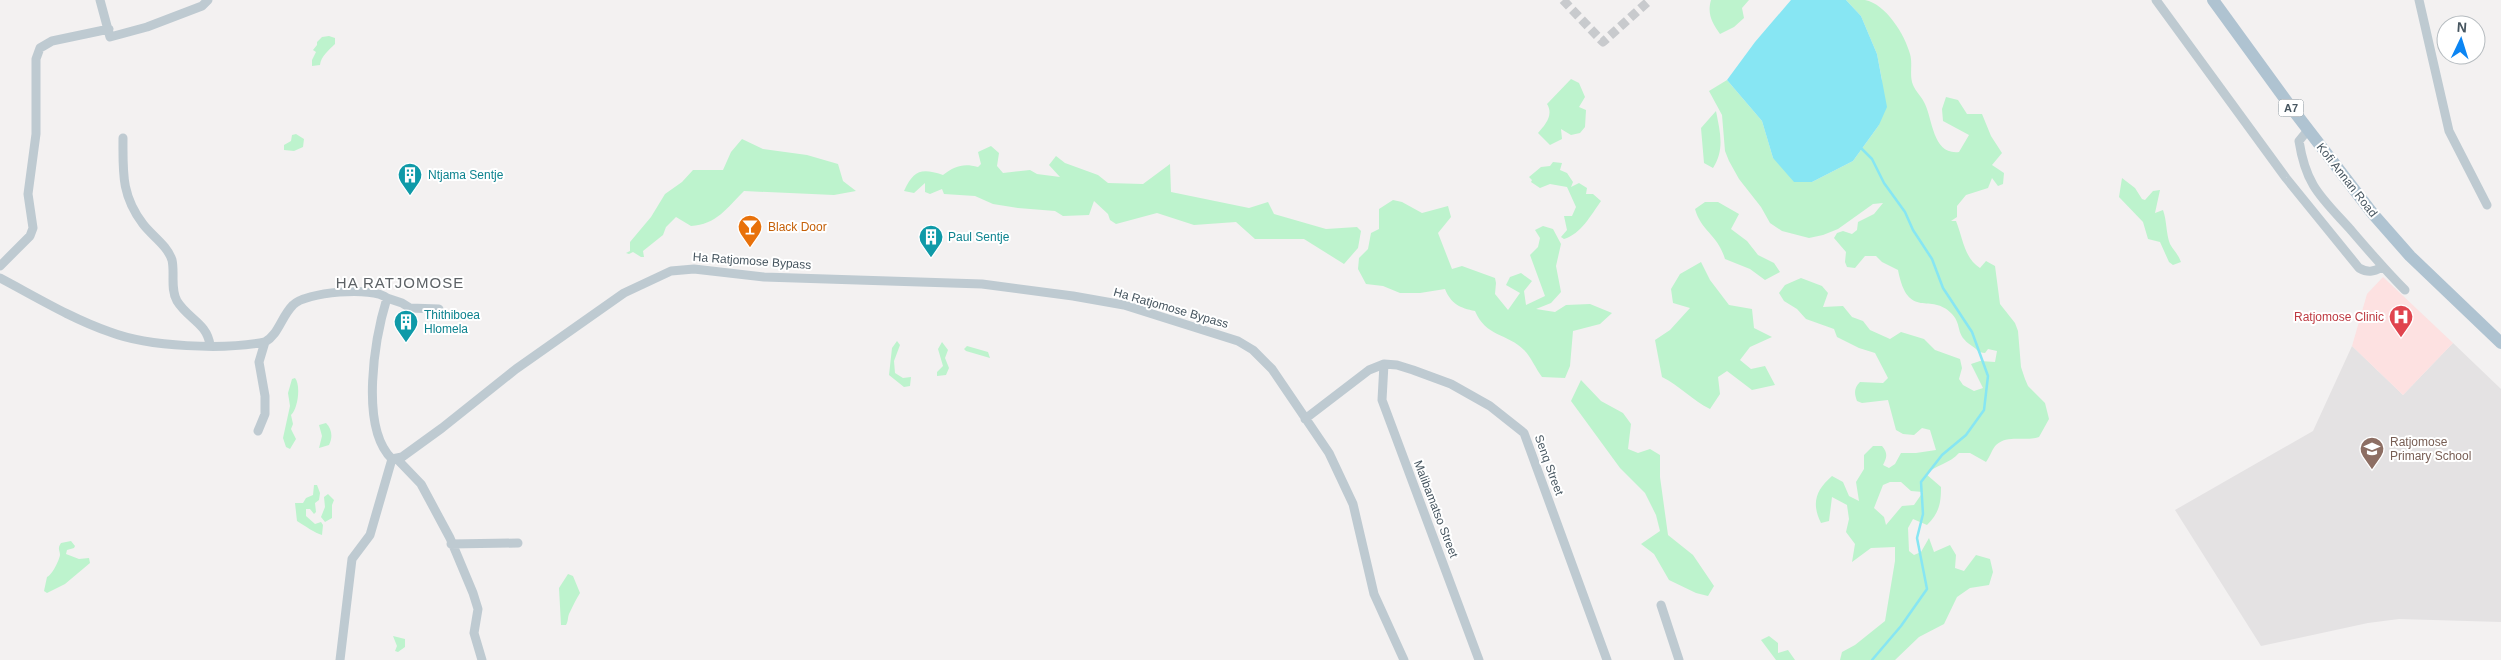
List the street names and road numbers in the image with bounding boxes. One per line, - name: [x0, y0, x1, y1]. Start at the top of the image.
- road number: A7: [2278, 100, 2304, 116]
- street label: Kofi Annan Road: [2314, 140, 2380, 220]
- street label: Ha Ratjomose Bypass: [692, 250, 812, 272]
- street label: Ha Ratjomose Bypass: [1112, 285, 1230, 331]
- street label: Senq Street: [1532, 433, 1567, 498]
- street label: Malibamatso Street: [1411, 458, 1461, 560]

